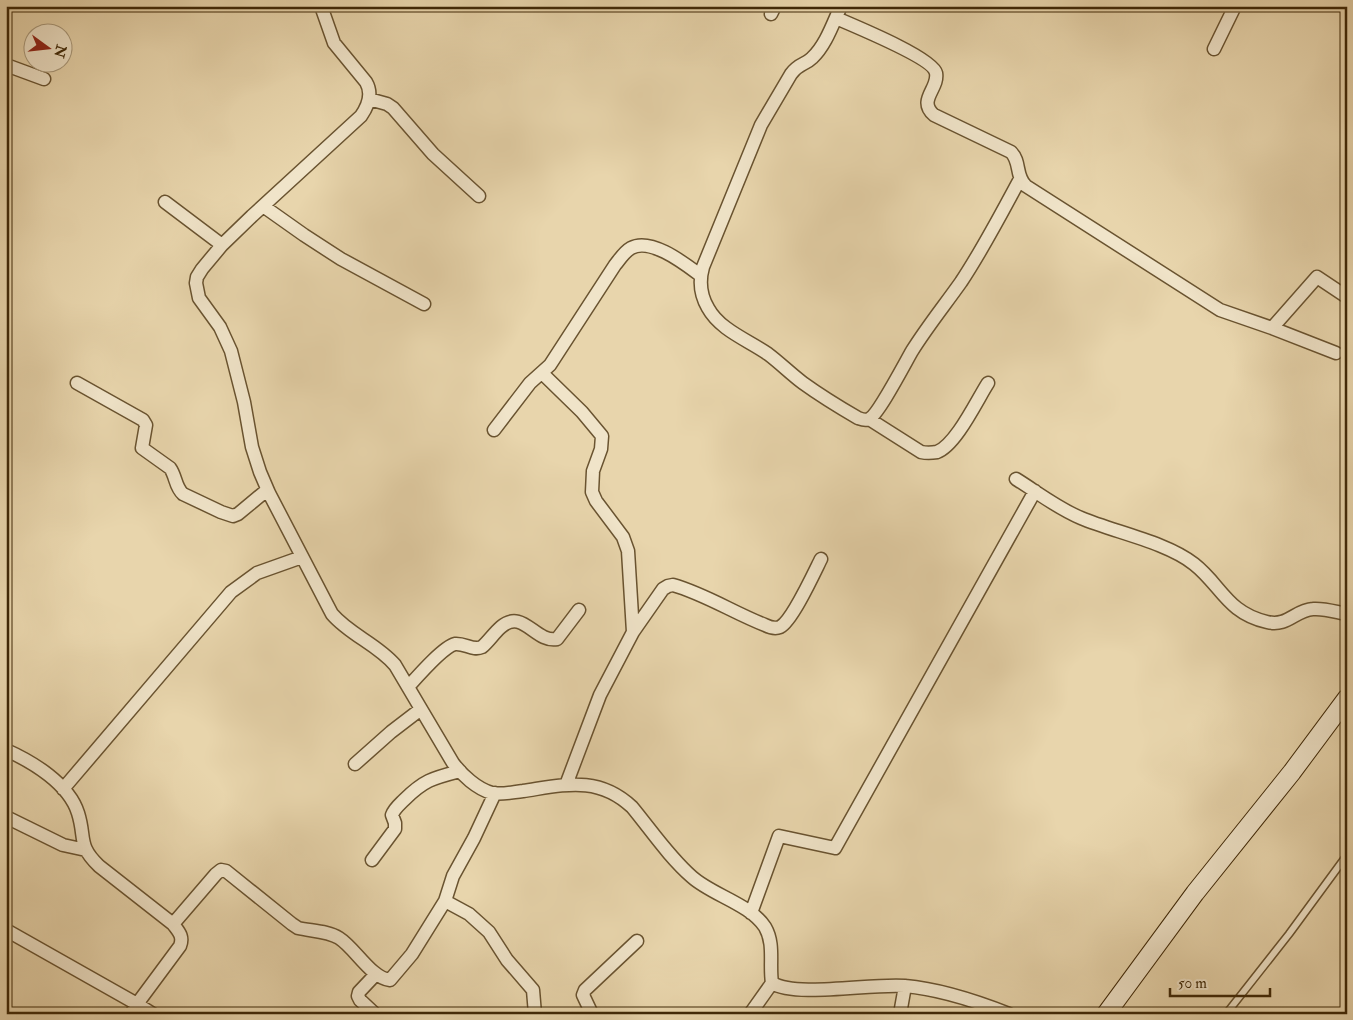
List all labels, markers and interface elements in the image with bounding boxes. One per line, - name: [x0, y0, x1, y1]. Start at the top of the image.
- north arrow: [22, 22, 72, 72]
- text: N: [50, 42, 70, 60]
- scale bar: [1170, 965, 1270, 997]
- text: 50 m: [1178, 974, 1207, 993]

